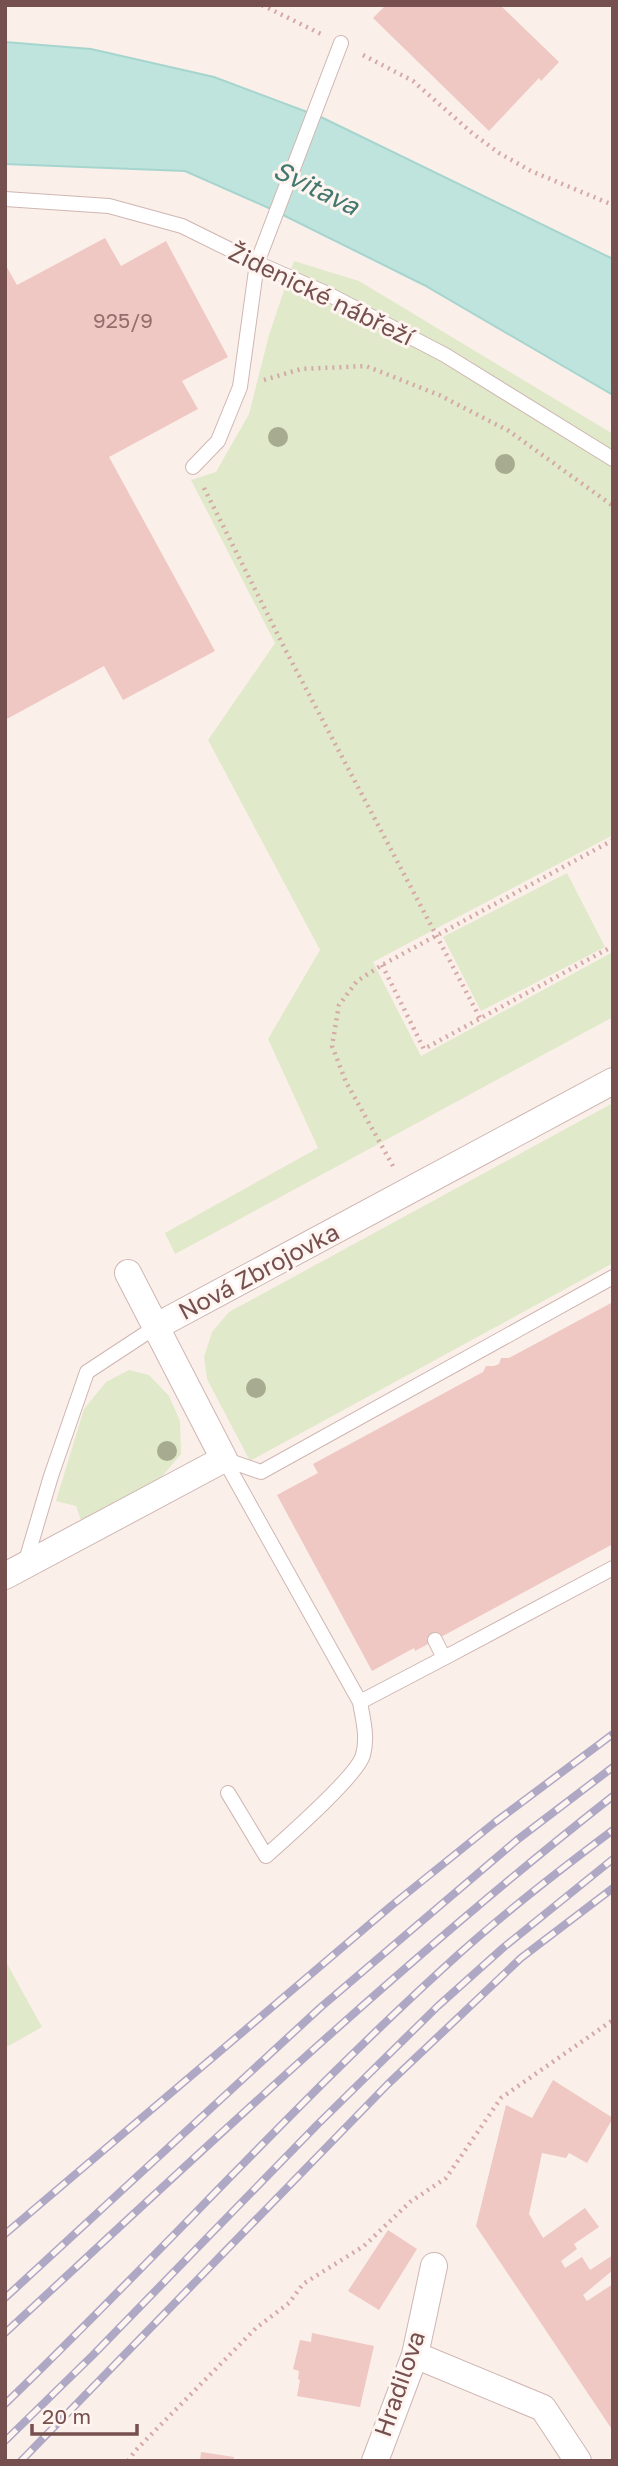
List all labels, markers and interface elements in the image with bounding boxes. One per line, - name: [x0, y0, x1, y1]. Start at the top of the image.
- water label: Svitava: [269, 154, 365, 222]
- street label: Židenické nábřeží: [225, 236, 420, 352]
- house number: 925/9: [93, 307, 153, 333]
- street label: Nová Zbrojovka: [173, 1216, 344, 1325]
- street label: Hradilova: [367, 2327, 430, 2440]
- scale bar: [32, 2392, 136, 2436]
- text: 20 m: [42, 2403, 91, 2429]

